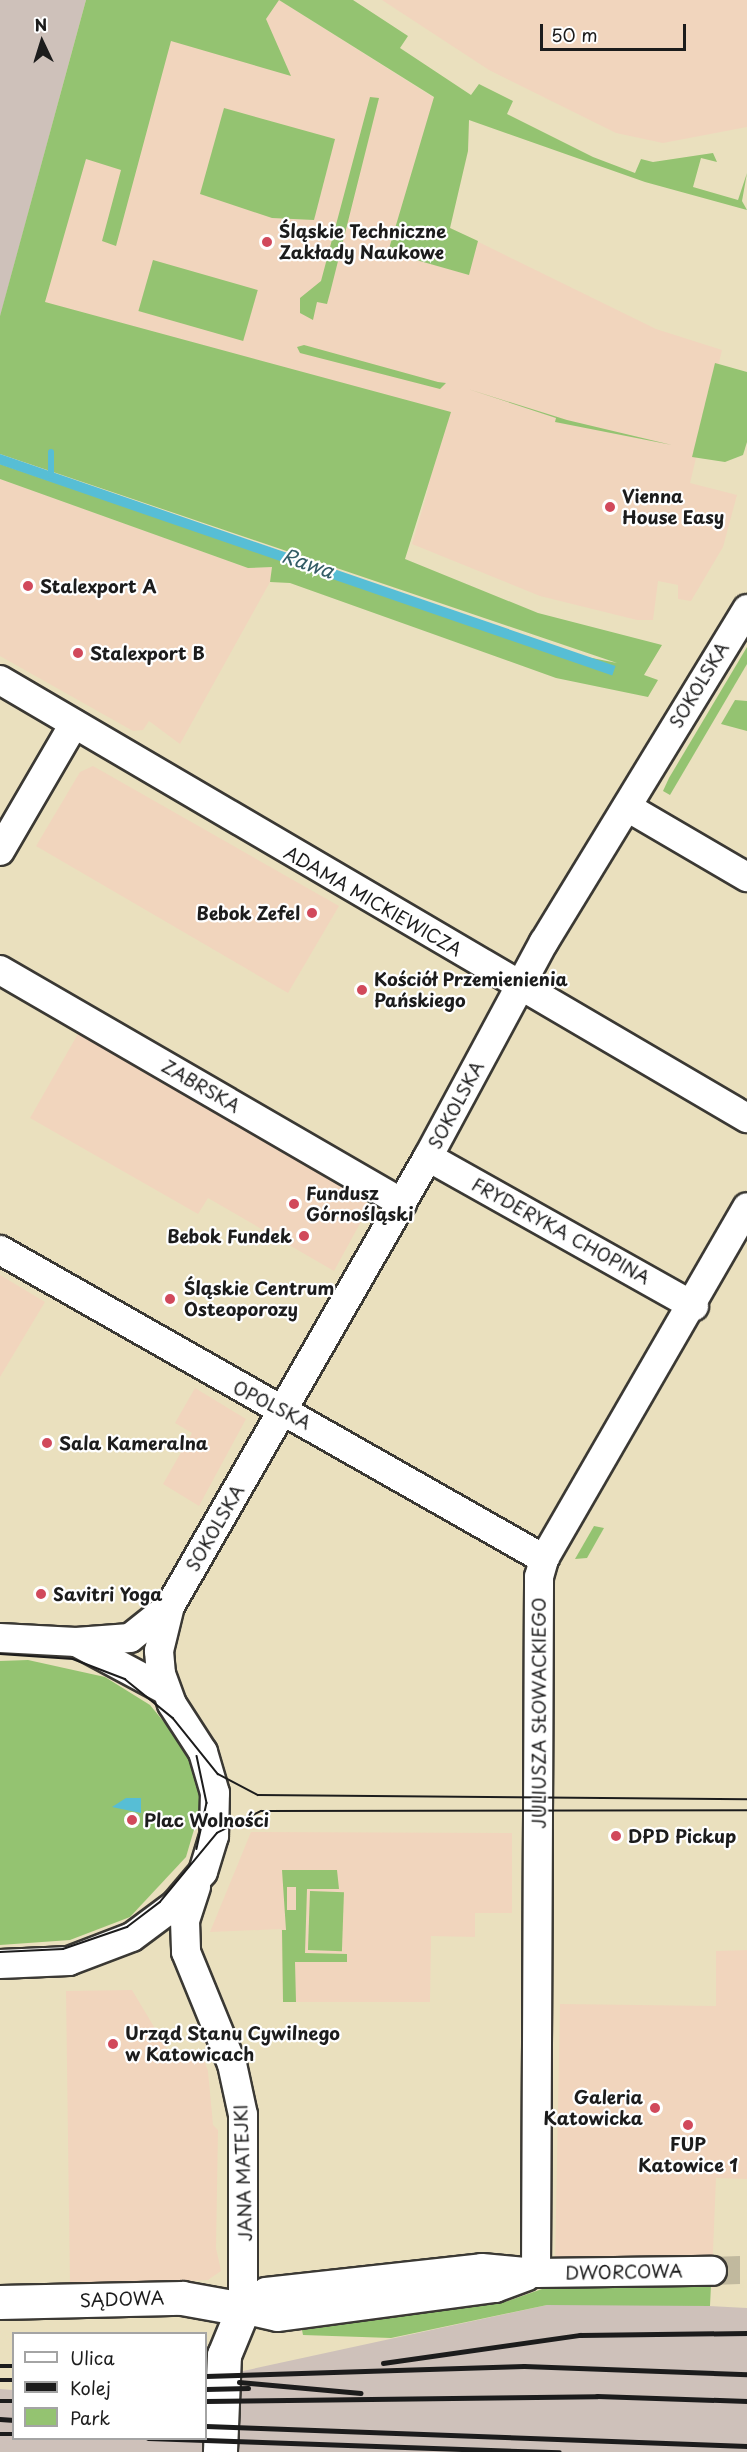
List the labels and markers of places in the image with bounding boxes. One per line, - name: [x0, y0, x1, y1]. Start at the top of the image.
- place label: Śląskie Techniczne Zakłady Naukowe: [279, 221, 447, 264]
- marker: Śląskie Techniczne Zakłady Naukowe: [260, 235, 274, 249]
- place label: Vienna House Easy: [622, 486, 724, 528]
- marker: Vienna House Easy: [603, 500, 617, 514]
- place label: Stalexport A: [40, 575, 157, 597]
- marker: Stalexport A: [21, 579, 35, 593]
- place label: Stalexport B: [90, 642, 205, 664]
- marker: Stalexport B: [71, 646, 85, 660]
- place label: Bebok Zefel: [195, 902, 300, 924]
- marker: Bebok Zefel: [305, 906, 319, 920]
- place label: Kościół Przemienienia Pańskiego: [374, 969, 569, 1012]
- marker: Kościół Przemienienia Pańskiego: [355, 983, 369, 997]
- place label: Fundusz Górnośląski: [306, 1183, 414, 1226]
- marker: Fundusz Górnośląski: [287, 1197, 301, 1211]
- place label: Bebok Fundek: [165, 1225, 292, 1247]
- marker: Bebok Fundek: [297, 1229, 311, 1243]
- place label: Śląskie Centrum Osteoporozy: [184, 1278, 335, 1320]
- marker: Śląskie Centrum Osteoporozy: [161, 1290, 179, 1308]
- place label: Sala Kameralna: [59, 1432, 208, 1454]
- marker: Sala Kameralna: [40, 1436, 54, 1450]
- place label: Savitri Yoga: [53, 1583, 163, 1605]
- marker: Savitri Yoga: [34, 1587, 48, 1601]
- place label: Plac Wolności: [144, 1809, 270, 1831]
- marker: Plac Wolności: [125, 1813, 139, 1827]
- place label: DPD Pickup: [628, 1825, 735, 1847]
- marker: DPD Pickup: [609, 1829, 623, 1843]
- place label: Urząd Stanu Cywilnego w Katowicach: [125, 2023, 339, 2066]
- marker: Urząd Stanu Cywilnego w Katowicach: [106, 2037, 120, 2051]
- place label: Galeria Katowicka: [543, 2087, 643, 2130]
- marker: Galeria Katowicka: [648, 2101, 662, 2115]
- marker: FUP Katowice 1: [681, 2118, 695, 2132]
- place label: FUP Katowice 1: [638, 2134, 738, 2176]

